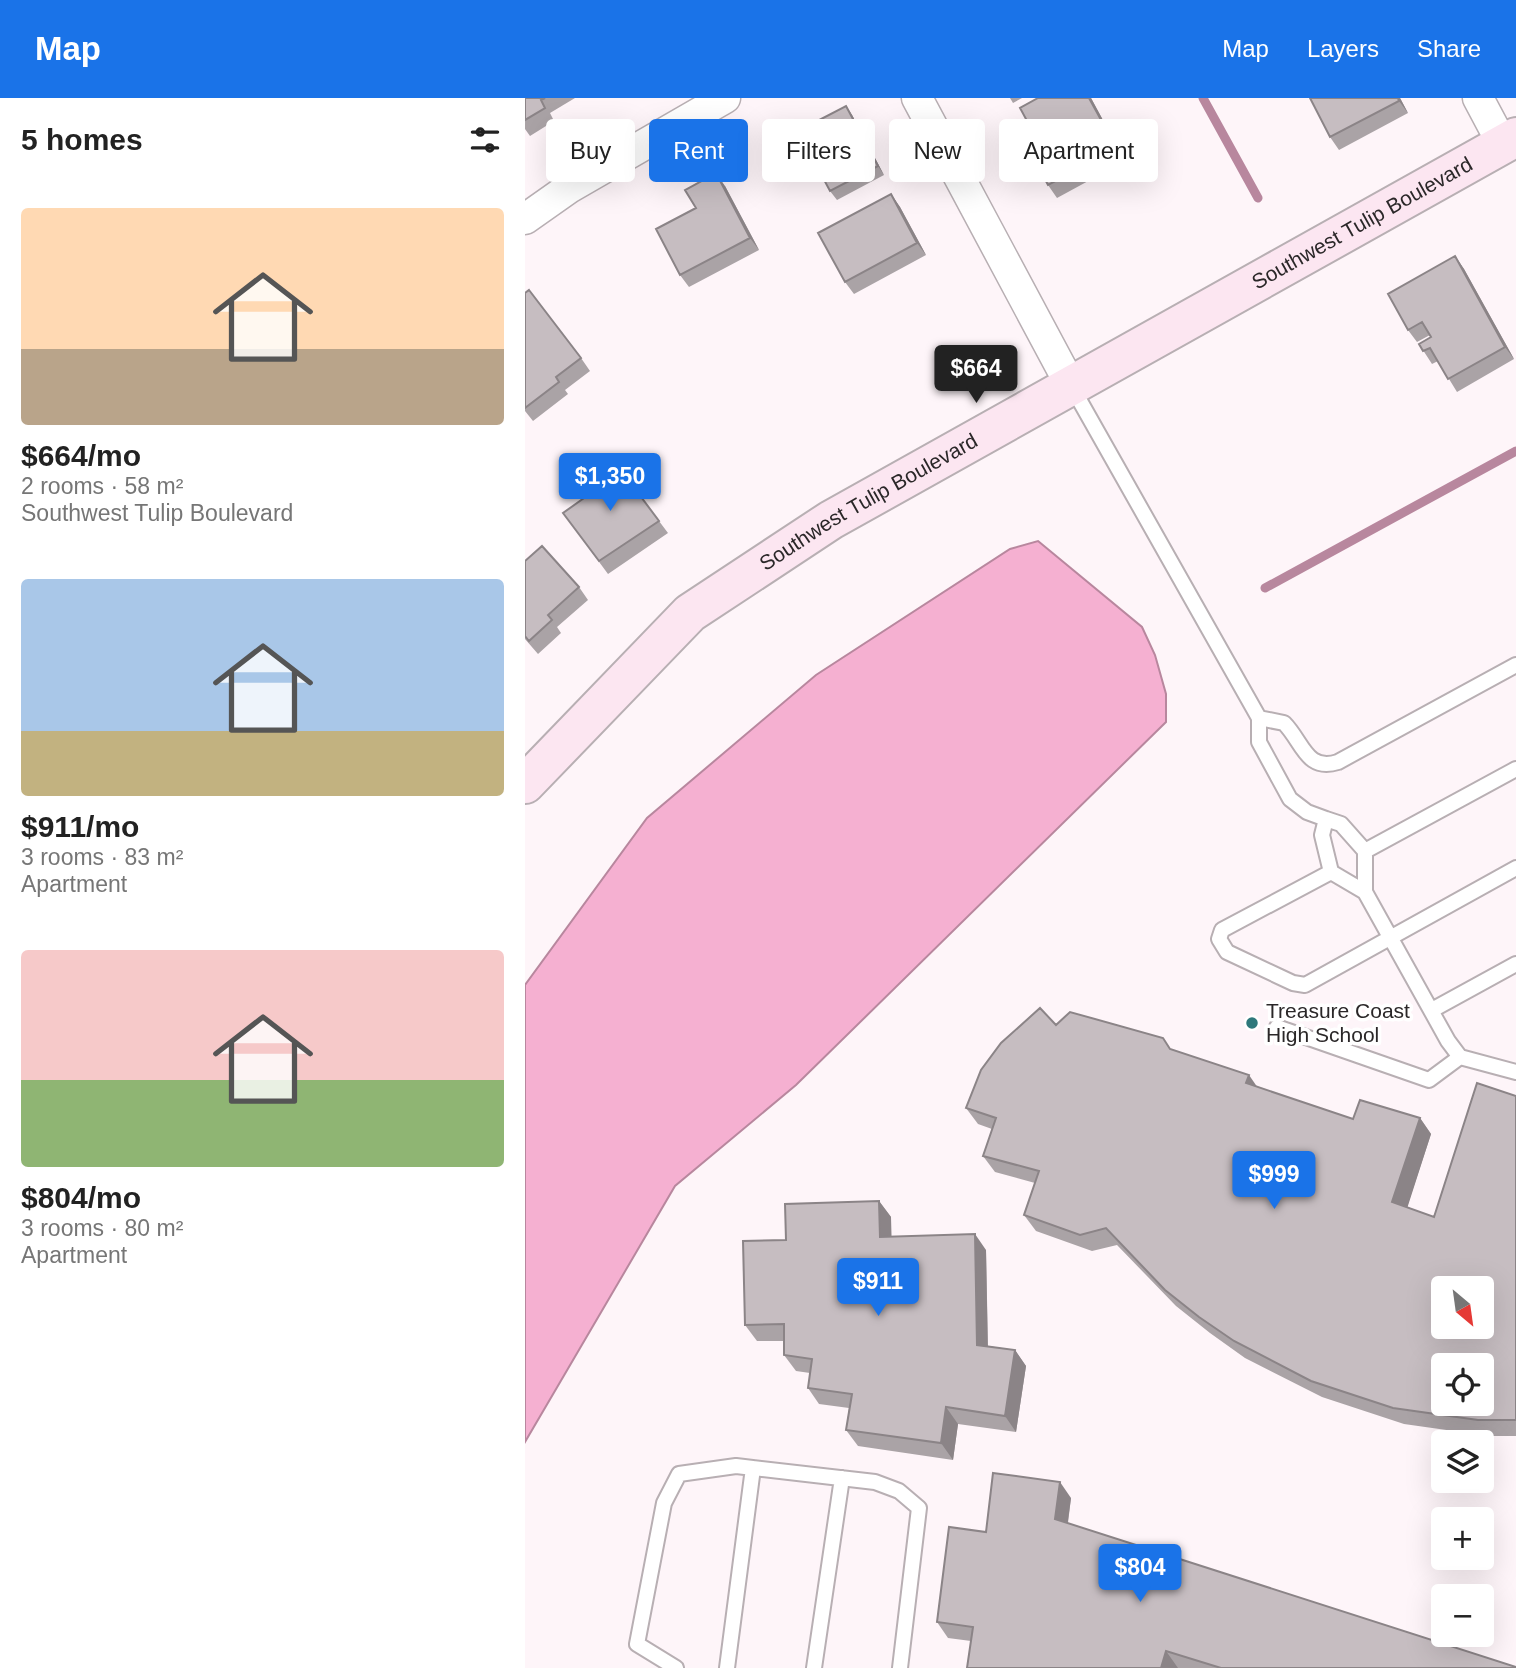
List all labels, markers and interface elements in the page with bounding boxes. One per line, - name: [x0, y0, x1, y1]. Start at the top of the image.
- text: Map: [35, 30, 101, 67]
- text: Map: [1222, 35, 1269, 62]
- text: Layers: [1307, 35, 1379, 62]
- text: Share: [1417, 35, 1481, 62]
- chip: Buy: [546, 119, 635, 182]
- chip: Rent: [649, 119, 748, 182]
- chip: Filters: [762, 119, 875, 182]
- chip: New: [889, 119, 985, 182]
- chip: Apartment: [999, 119, 1158, 182]
- icon: filters: [466, 121, 504, 159]
- text: 5 homes: [21, 123, 143, 156]
- street label: Southwest Tulip Boulevard: [1248, 152, 1476, 293]
- icon: home: [200, 254, 326, 380]
- pin: $664: [935, 345, 1017, 405]
- text: $664: [950, 355, 1002, 381]
- street label: Southwest Tulip Boulevard: [755, 429, 981, 575]
- text: $664/mo: [21, 439, 141, 472]
- pin: $1,350: [553, 454, 667, 513]
- text: $1,350: [575, 463, 645, 489]
- text: 2 rooms · 58 m²: [21, 473, 183, 499]
- text: Southwest Tulip Boulevard: [21, 500, 293, 526]
- icon: home: [200, 625, 326, 751]
- text: $911/mo: [21, 810, 139, 843]
- text: 3 rooms · 83 m²: [21, 844, 183, 870]
- text: Apartment: [21, 871, 127, 897]
- icon: home: [200, 996, 326, 1122]
- place label: Treasure Coast High School: [1266, 999, 1410, 1046]
- marker: Treasure Coast High School: [1244, 1015, 1260, 1031]
- pin: $999: [1233, 1152, 1315, 1211]
- text: $999: [1248, 1161, 1300, 1187]
- text: $804/mo: [21, 1181, 141, 1214]
- text: 3 rooms · 80 m²: [21, 1215, 183, 1241]
- text: Apartment: [21, 1242, 127, 1268]
- pin: $911: [837, 1258, 919, 1318]
- text: $911: [853, 1268, 903, 1294]
- north arrow: [1431, 1276, 1495, 1339]
- map controls: [1431, 1276, 1494, 1647]
- button: locate: [1431, 1353, 1494, 1416]
- button: layers: [1431, 1430, 1494, 1493]
- button: +: [1431, 1507, 1494, 1570]
- pin: $804: [1099, 1544, 1181, 1604]
- text: $804: [1114, 1554, 1166, 1580]
- button: −: [1431, 1584, 1494, 1647]

